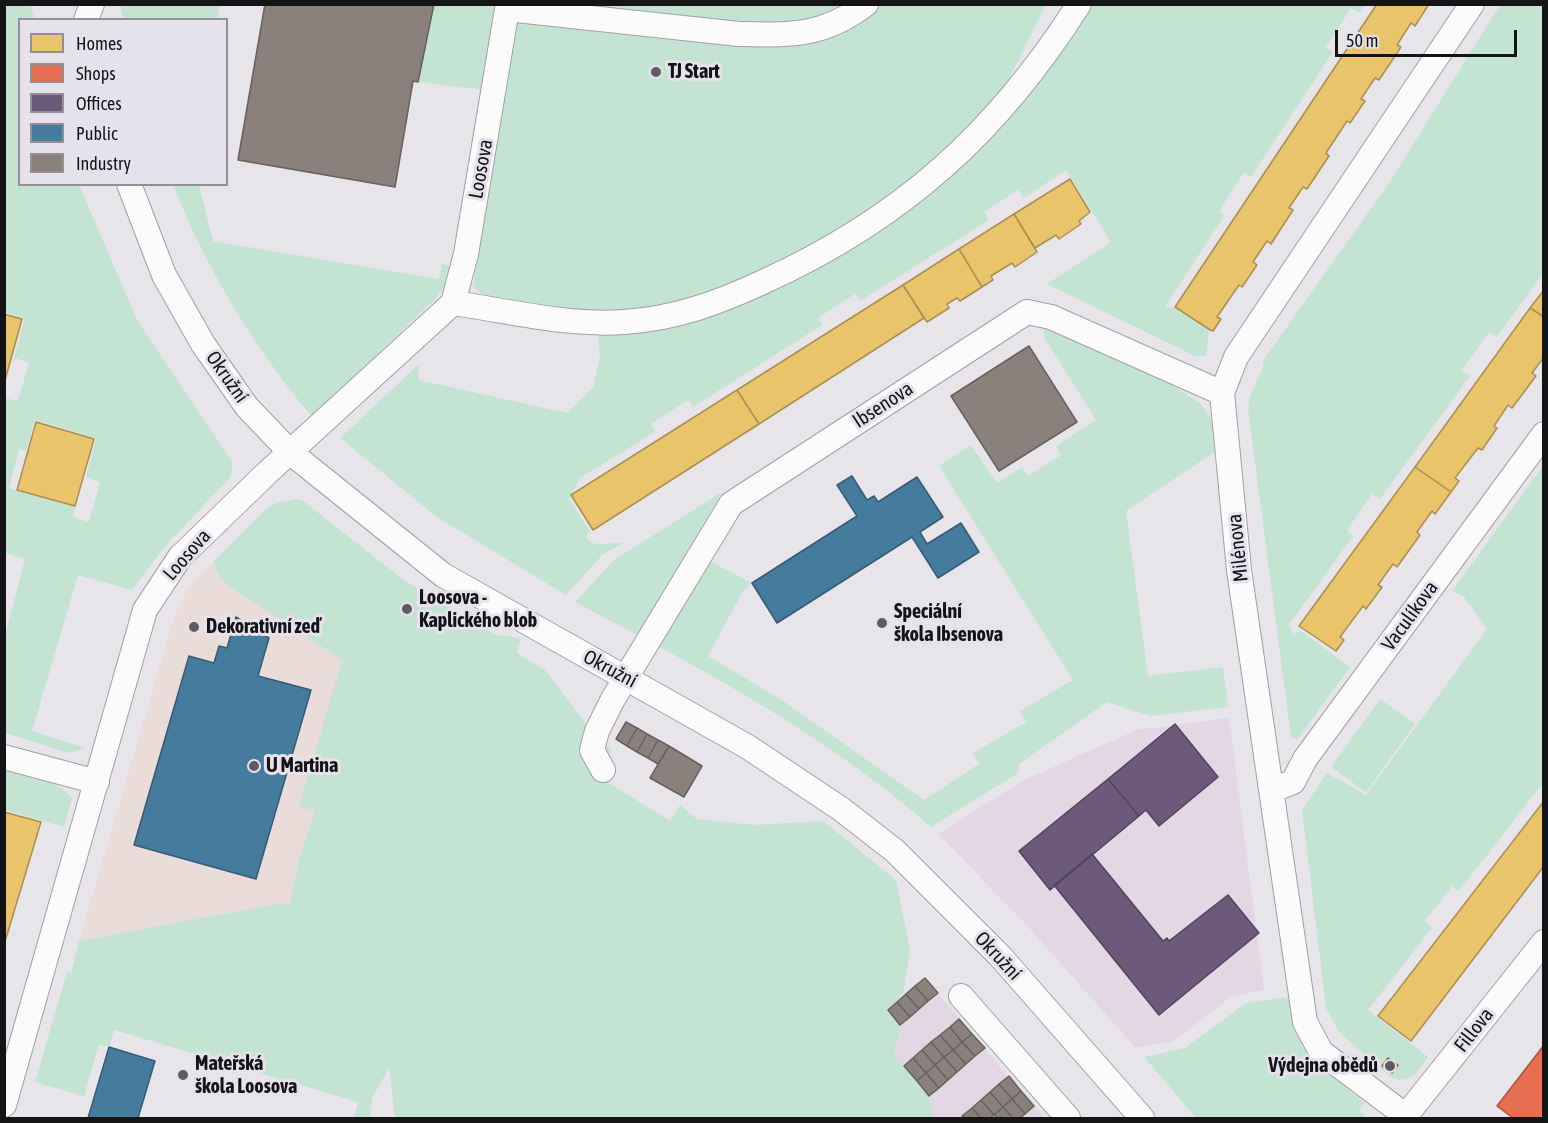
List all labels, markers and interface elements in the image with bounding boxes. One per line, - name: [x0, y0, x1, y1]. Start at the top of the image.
- legend: [18, 18, 228, 186]
- scale bar: [1338, 18, 1520, 56]
- text: 50 m: [1346, 30, 1378, 51]
- text: Homes: [76, 33, 122, 54]
- place label: TJ Start: [668, 60, 720, 84]
- text: Shops: [76, 63, 116, 84]
- marker: TJ Start: [649, 65, 663, 79]
- text: Offices: [76, 93, 122, 114]
- text: Public: [76, 123, 118, 144]
- street label: Loosova: [464, 137, 498, 201]
- text: Industry: [76, 153, 131, 174]
- street label: Okružní: [201, 347, 253, 407]
- street label: Ibsenova: [848, 377, 918, 433]
- street label: Milénova: [1222, 513, 1254, 583]
- street label: Loosova: [158, 524, 216, 586]
- street label: Vaculíkova: [1377, 576, 1443, 656]
- place label: Loosova - Kaplického blob: [419, 586, 537, 633]
- place label: Speciální škola Ibsenova: [894, 600, 1003, 647]
- marker: Loosova - Kaplického blob: [400, 602, 414, 616]
- place label: Dekorativní zeď: [206, 615, 320, 639]
- marker: Speciální škola Ibsenova: [875, 616, 889, 630]
- marker: Dekorativní zeď: [187, 620, 201, 634]
- street label: Okružní: [579, 645, 641, 693]
- place label: U Martina: [266, 754, 338, 778]
- marker: U Martina: [247, 759, 261, 773]
- street label: Okružní: [970, 927, 1026, 985]
- street label: Fillova: [1449, 1003, 1499, 1057]
- place label: Mateřská škola Loosova: [195, 1052, 297, 1099]
- place label: Výdejna obědů: [1268, 1054, 1378, 1078]
- marker: Výdejna obědů: [1383, 1059, 1397, 1073]
- marker: Mateřská škola Loosova: [176, 1068, 190, 1082]

